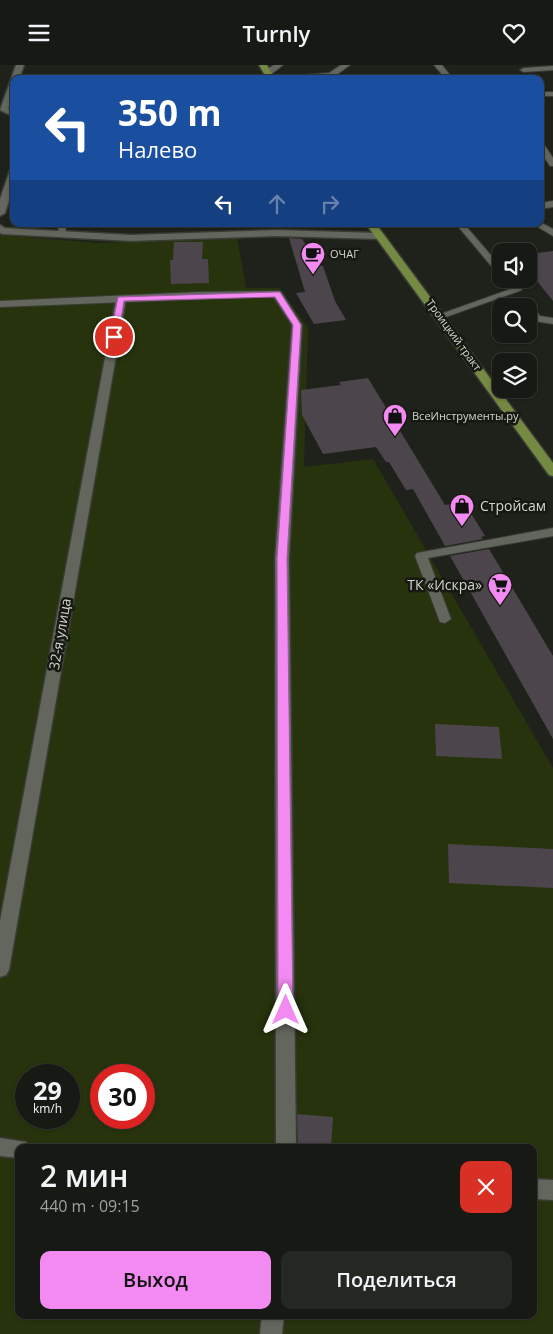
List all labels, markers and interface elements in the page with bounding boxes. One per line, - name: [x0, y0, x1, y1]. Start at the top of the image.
- text: Turnly: [243, 18, 310, 48]
- icon: menu: [25, 19, 53, 47]
- icon: heart: [500, 19, 528, 47]
- text: 350 m: [118, 89, 222, 136]
- icon: left: [35, 95, 100, 160]
- text: Налево: [118, 134, 197, 164]
- icon: left: [210, 190, 238, 218]
- icon: ahead: [263, 190, 291, 218]
- icon: right: [316, 190, 344, 218]
- cafe icon: ОЧАГ: [300, 241, 326, 275]
- map controls: [492, 243, 537, 398]
- button: sound: [492, 243, 537, 288]
- place label: ОЧАГ: [330, 246, 359, 261]
- street label: Троицкий тракт: [423, 296, 485, 373]
- button: search: [492, 298, 537, 343]
- pin: [93, 316, 135, 358]
- icon: arrive: [100, 323, 128, 351]
- button: layers: [492, 353, 537, 398]
- shop icon: ВсеИнструменты.ру: [382, 403, 408, 437]
- place label: ВсеИнструменты.ру: [412, 408, 519, 423]
- shop icon: Стройсам: [449, 493, 475, 527]
- place label: Стройсам: [480, 496, 546, 515]
- supermarket icon: ТК «Искра»: [487, 572, 513, 606]
- place label: ТК «Искра»: [407, 575, 482, 594]
- street label: 32-я улица: [44, 597, 75, 671]
- position arrow: [259, 983, 311, 1035]
- speed limit sign: 30: [90, 1064, 155, 1129]
- text: 29: [33, 1073, 62, 1107]
- text: km/h: [33, 1100, 62, 1117]
- text: 2 мин: [40, 1155, 128, 1196]
- button: close: [460, 1161, 512, 1213]
- text: 440 m · 09:15: [40, 1195, 140, 1217]
- button: Выход: [40, 1251, 271, 1309]
- button: Поделиться: [281, 1251, 512, 1309]

